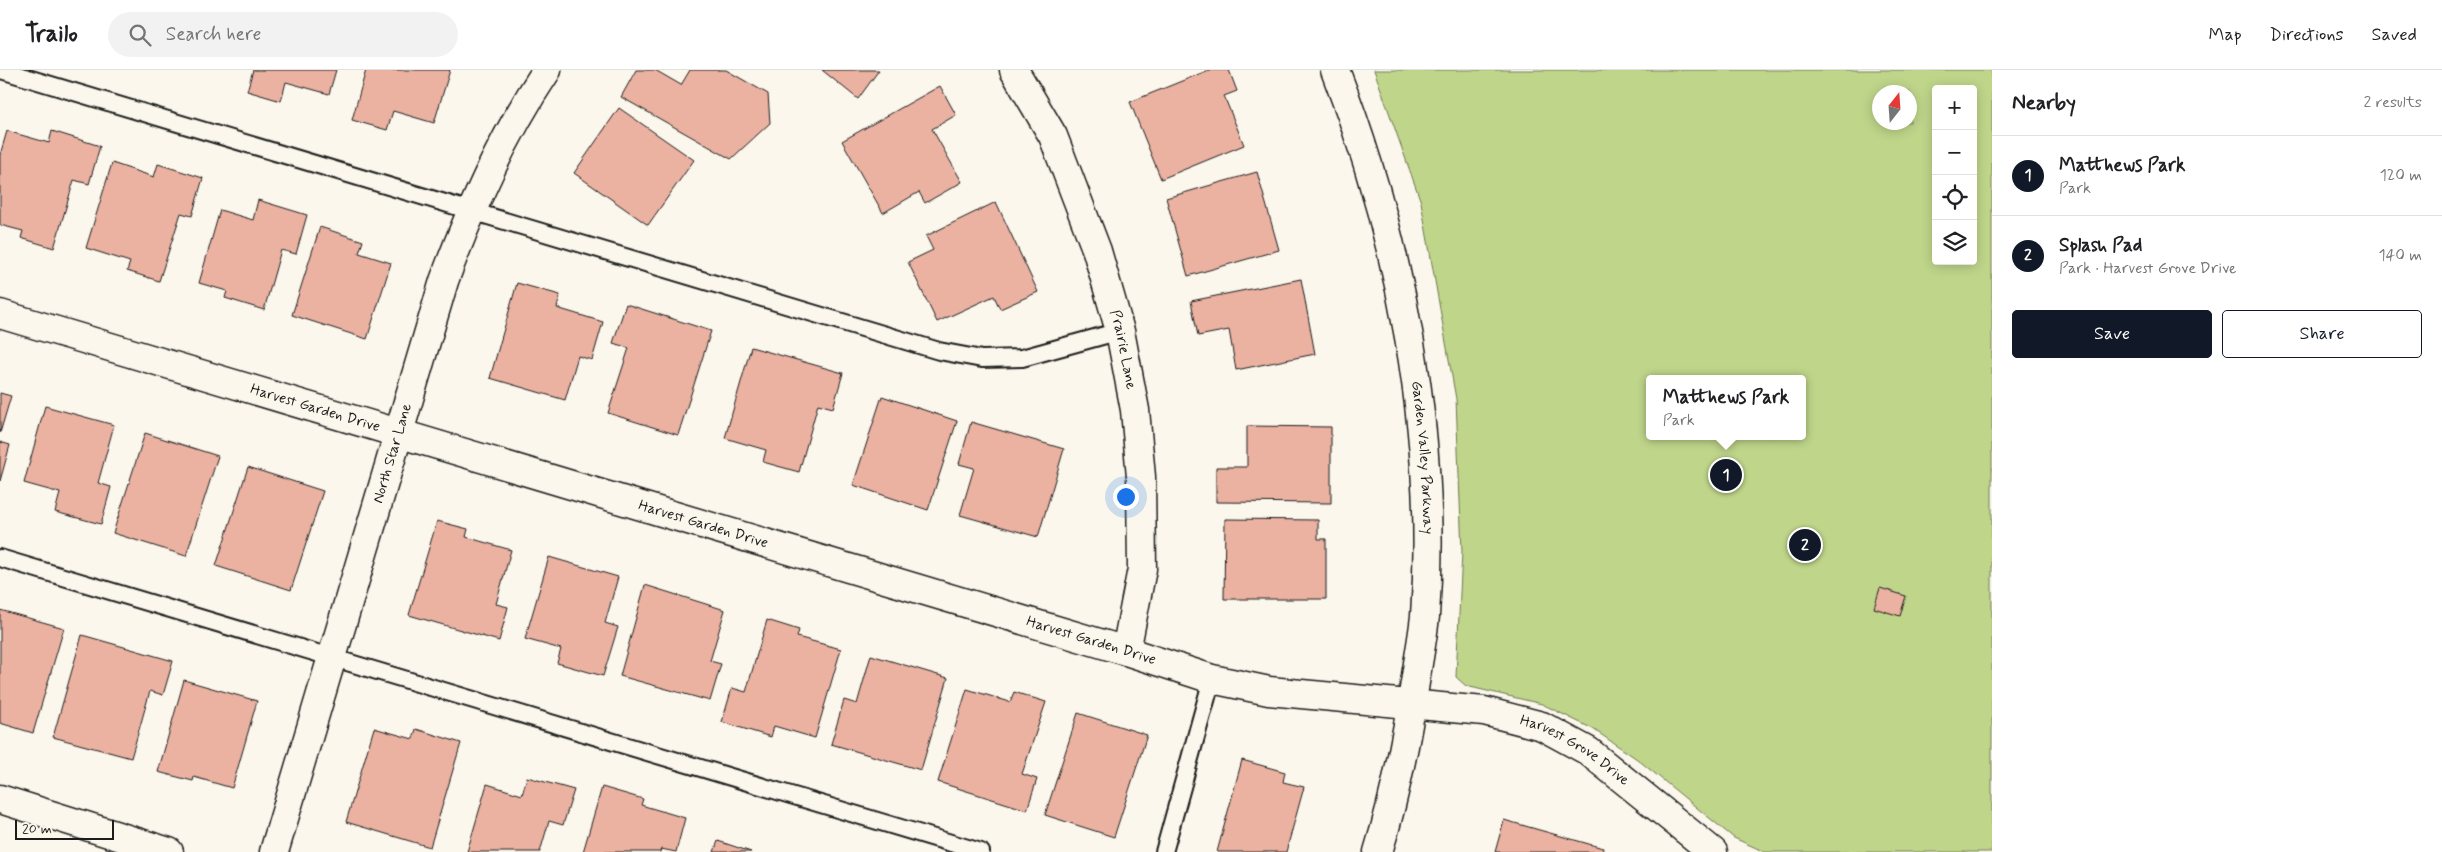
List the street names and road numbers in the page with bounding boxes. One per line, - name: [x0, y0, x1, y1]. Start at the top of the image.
- street label: Prairie Lane: [1104, 308, 1141, 391]
- street label: Harvest Garden Drive: [248, 379, 383, 437]
- street label: Garden Valley Parkway: [1406, 380, 1437, 535]
- street label: North Star Lane: [368, 401, 417, 506]
- street label: Harvest Garden Drive: [636, 496, 771, 553]
- street label: Harvest Garden Drive: [1024, 612, 1159, 670]
- street label: Harvest Grove Drive: [1518, 711, 1633, 790]

